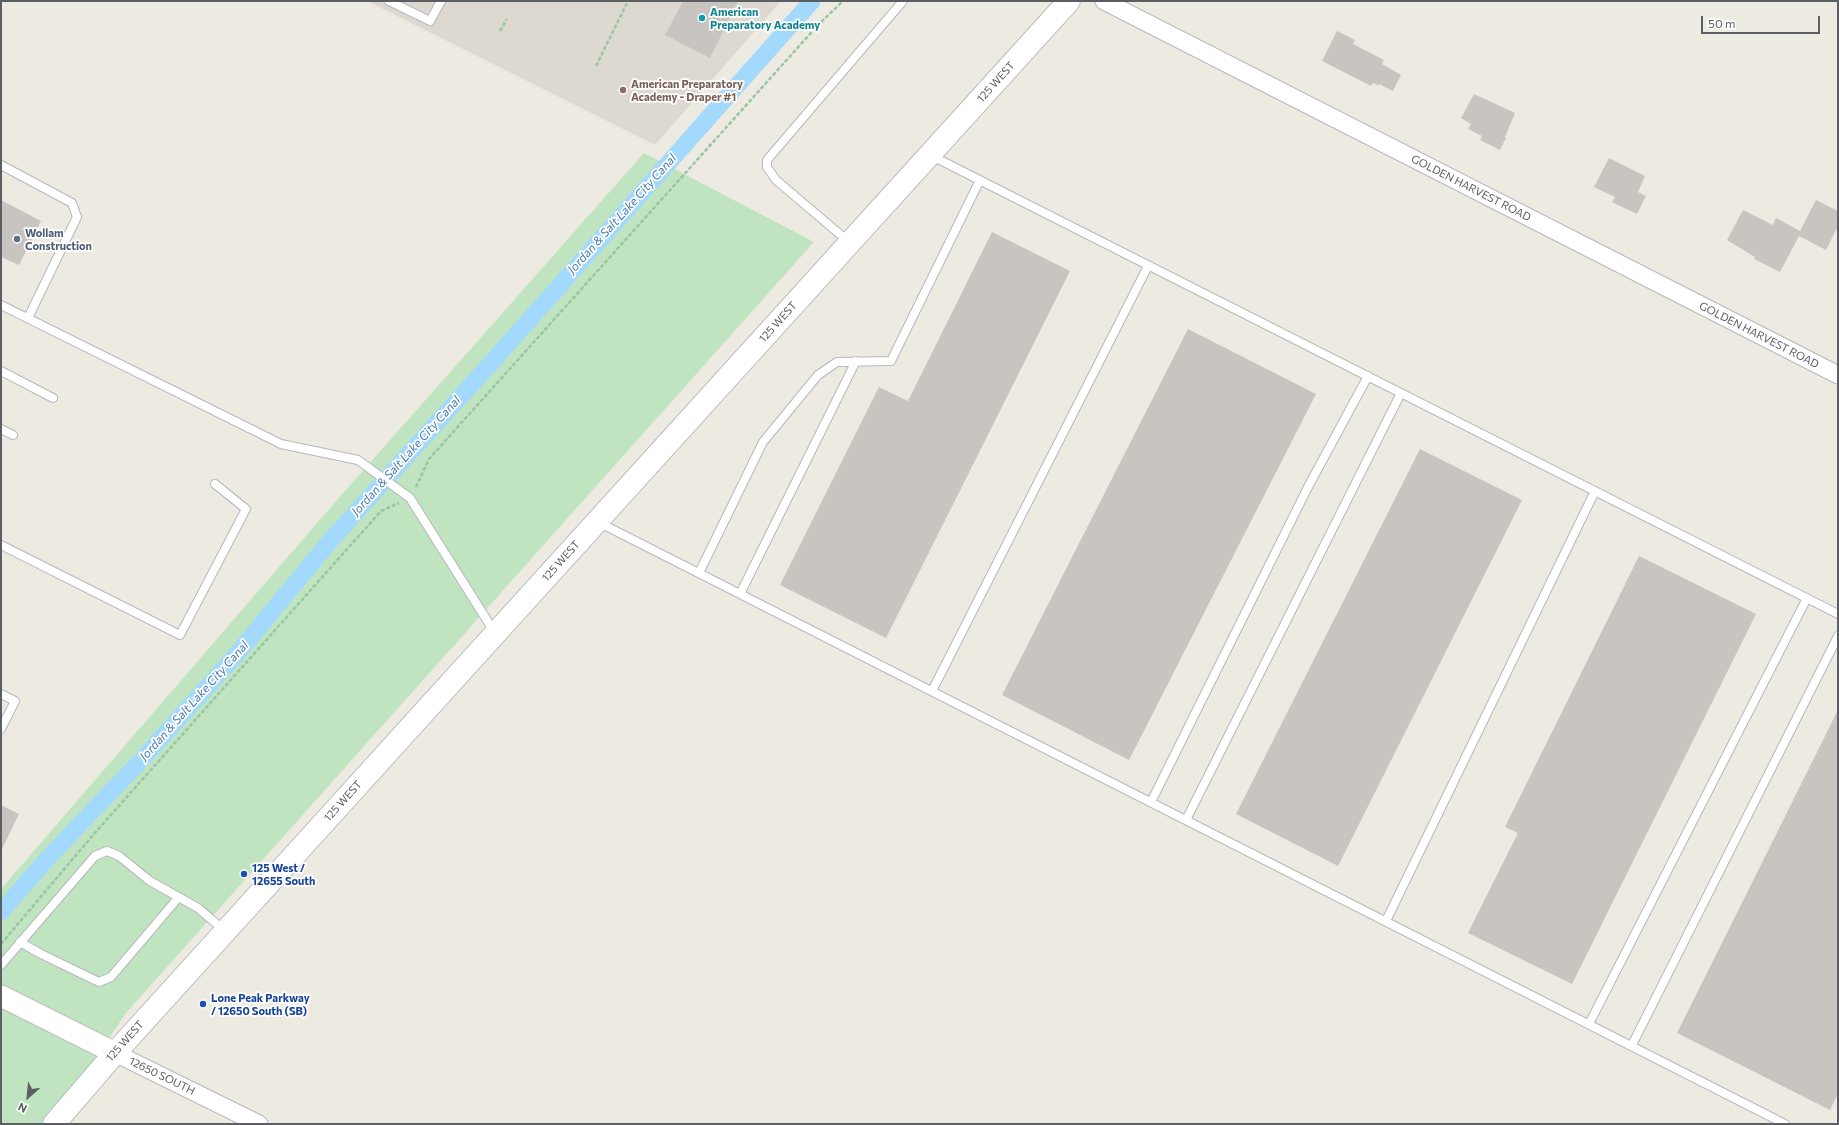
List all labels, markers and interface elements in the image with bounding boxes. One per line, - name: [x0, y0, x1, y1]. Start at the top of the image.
- place label: American Preparatory Academy: [710, 5, 820, 31]
- scale bar: [1703, 8, 1822, 34]
- marker: American Preparatory Academy: [697, 13, 707, 23]
- text: 50 m: [1708, 16, 1736, 30]
- street label: 125 WEST: [974, 59, 1018, 105]
- place label: American Preparatory Academy - Draper #1: [631, 77, 743, 103]
- marker: American Preparatory Academy - Draper #1: [618, 85, 628, 95]
- water label: Jordan & Salt Lake City Canal: [565, 151, 679, 277]
- street label: GOLDEN HARVEST ROAD: [1409, 152, 1533, 224]
- place label: Wollam Construction: [25, 226, 92, 252]
- marker: Wollam Construction: [12, 234, 22, 244]
- street label: 125 WEST: [756, 299, 800, 345]
- street label: GOLDEN HARVEST ROAD: [1697, 299, 1821, 371]
- water label: Jordan & Salt Lake City Canal: [349, 393, 463, 519]
- street label: 125 WEST: [539, 538, 583, 584]
- water label: Jordan & Salt Lake City Canal: [137, 638, 251, 764]
- street label: 125 WEST: [321, 778, 365, 824]
- place label: 125 West / 12655 South: [252, 861, 315, 887]
- marker: 125 West / 12655 South: [239, 869, 249, 879]
- place label: Lone Peak Parkway / 12650 South (SB): [211, 991, 310, 1017]
- marker: Lone Peak Parkway / 12650 South (SB): [198, 999, 208, 1009]
- street label: 125 WEST: [103, 1018, 147, 1064]
- street label: 12650 SOUTH: [127, 1054, 197, 1098]
- north arrow: [8, 1077, 48, 1117]
- text: N: [16, 1100, 29, 1116]

